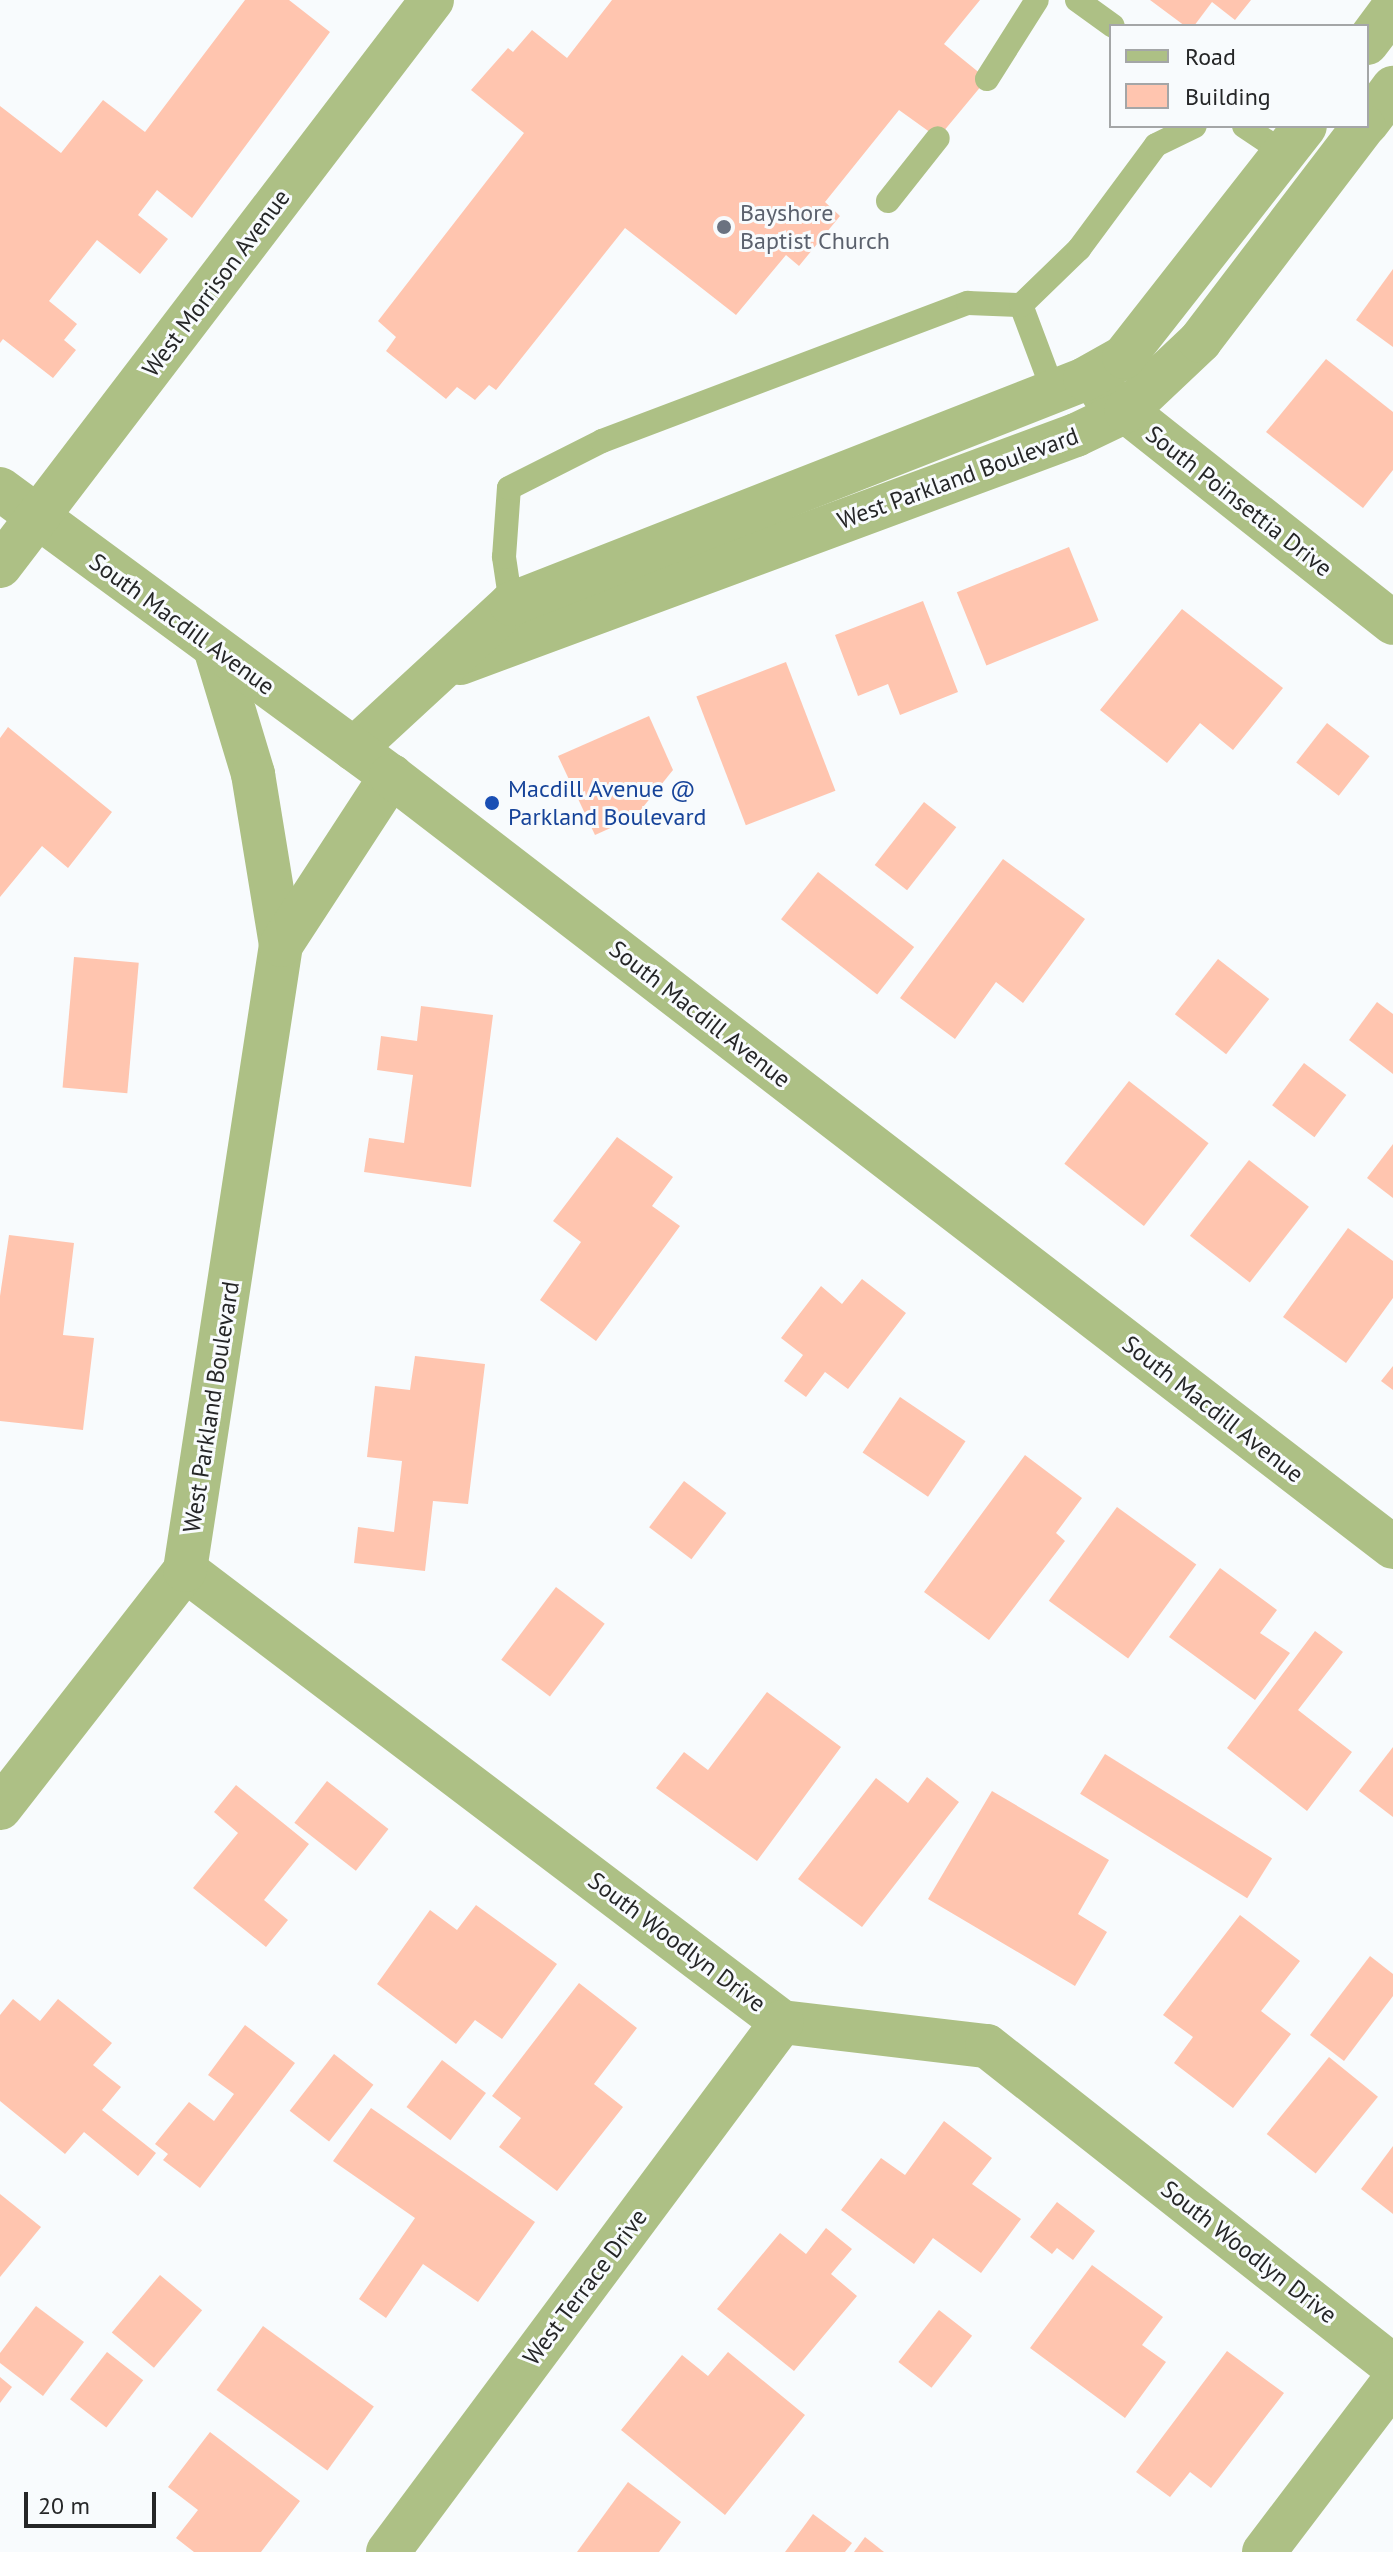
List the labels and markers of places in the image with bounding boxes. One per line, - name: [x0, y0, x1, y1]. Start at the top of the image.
- place label: Bayshore Baptist Church: [740, 199, 890, 255]
- marker: Bayshore Baptist Church: [715, 218, 733, 236]
- place label: Macdill Avenue @ Parkland Boulevard: [508, 775, 707, 831]
- marker: Macdill Avenue @ Parkland Boulevard: [483, 794, 501, 812]

